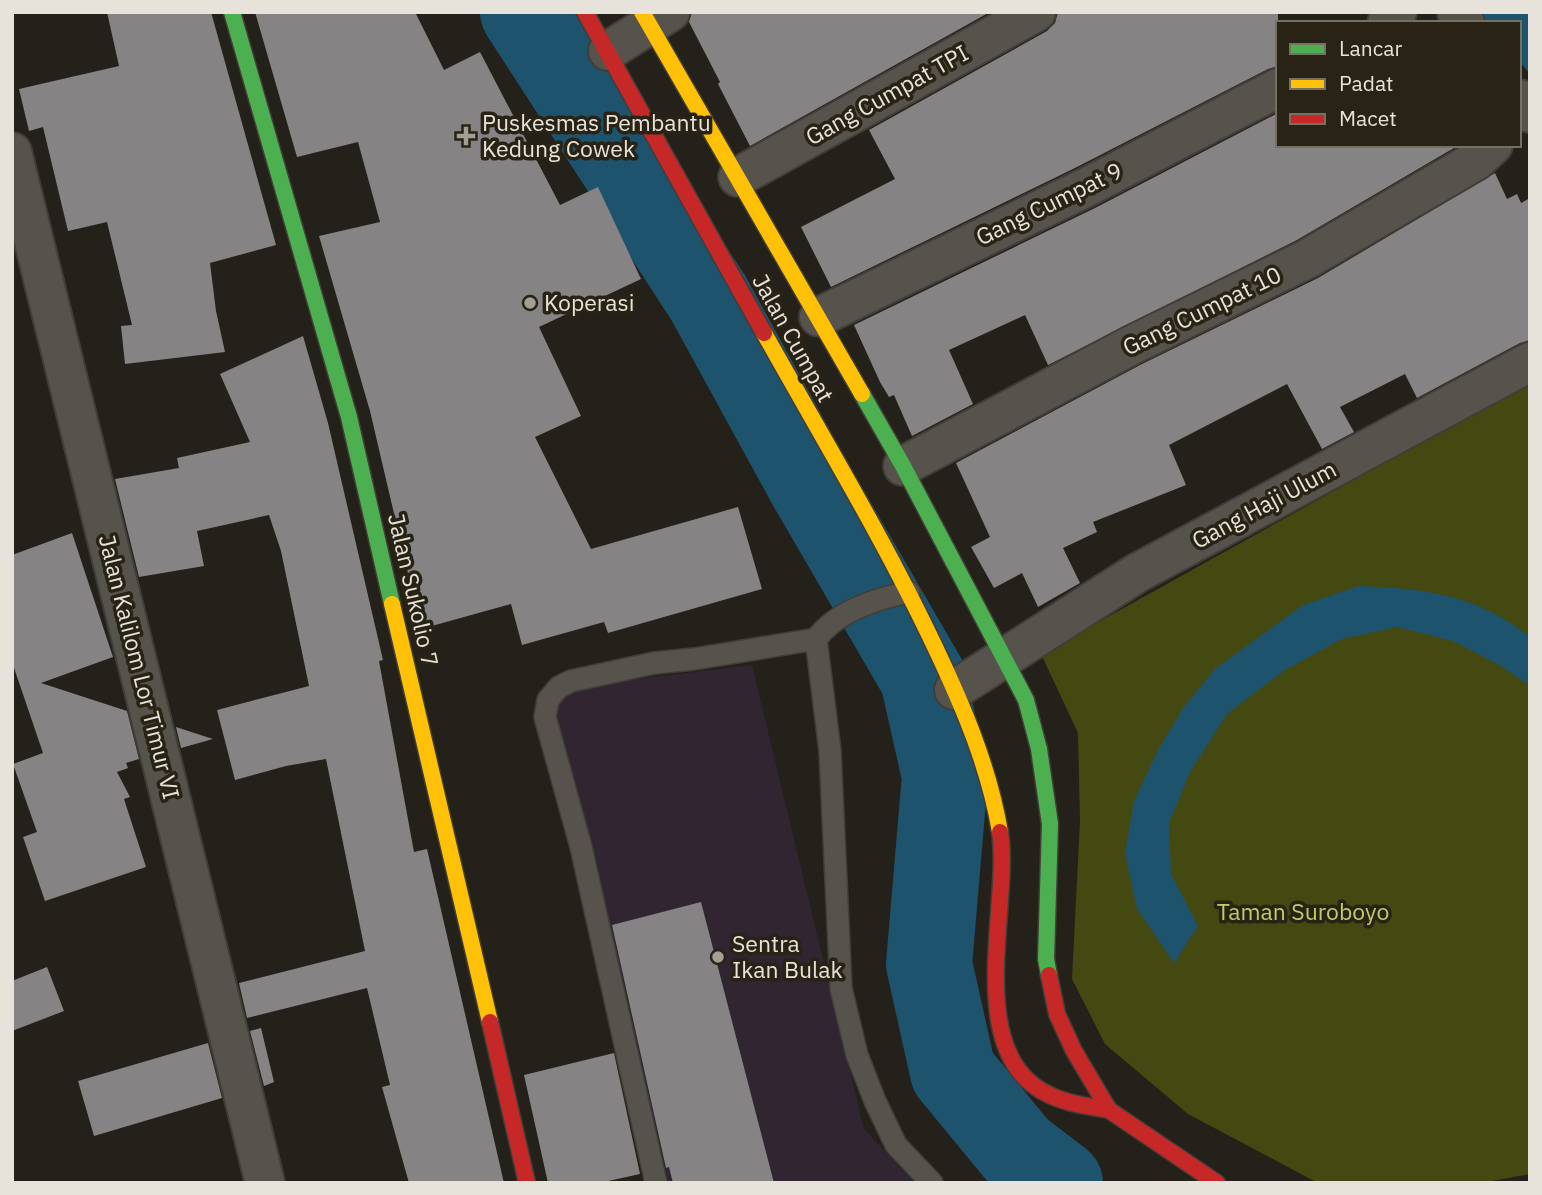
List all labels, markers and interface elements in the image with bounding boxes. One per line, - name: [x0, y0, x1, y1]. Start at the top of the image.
- legend: [1276, 21, 1521, 147]
- text: Lancar: [1339, 34, 1402, 62]
- street label: Gang Cumpat TPI: [800, 37, 973, 151]
- text: Padat: [1339, 69, 1394, 97]
- text: Macet: [1339, 104, 1397, 132]
- place label: Puskesmas Pembantu Kedung Cowek: [482, 107, 711, 163]
- marker: Puskesmas Pembantu Kedung Cowek: [456, 126, 476, 146]
- street label: Gang Cumpat 9: [970, 155, 1127, 251]
- street label: Gang Cumpat 10: [1117, 259, 1286, 362]
- street label: Jalan Cumpat: [746, 268, 841, 407]
- place label: Koperasi: [544, 287, 634, 317]
- marker: Koperasi: [522, 295, 538, 311]
- street label: Gang Haji Ulum: [1186, 453, 1341, 555]
- street label: Jalan Sukolio 7: [382, 510, 446, 669]
- street label: Jalan Kalilom Lor Timur VI: [93, 531, 187, 802]
- park label: Taman Suroboyo: [1217, 896, 1389, 926]
- place label: Sentra Ikan Bulak: [732, 928, 843, 984]
- marker: Sentra Ikan Bulak: [710, 949, 726, 965]

